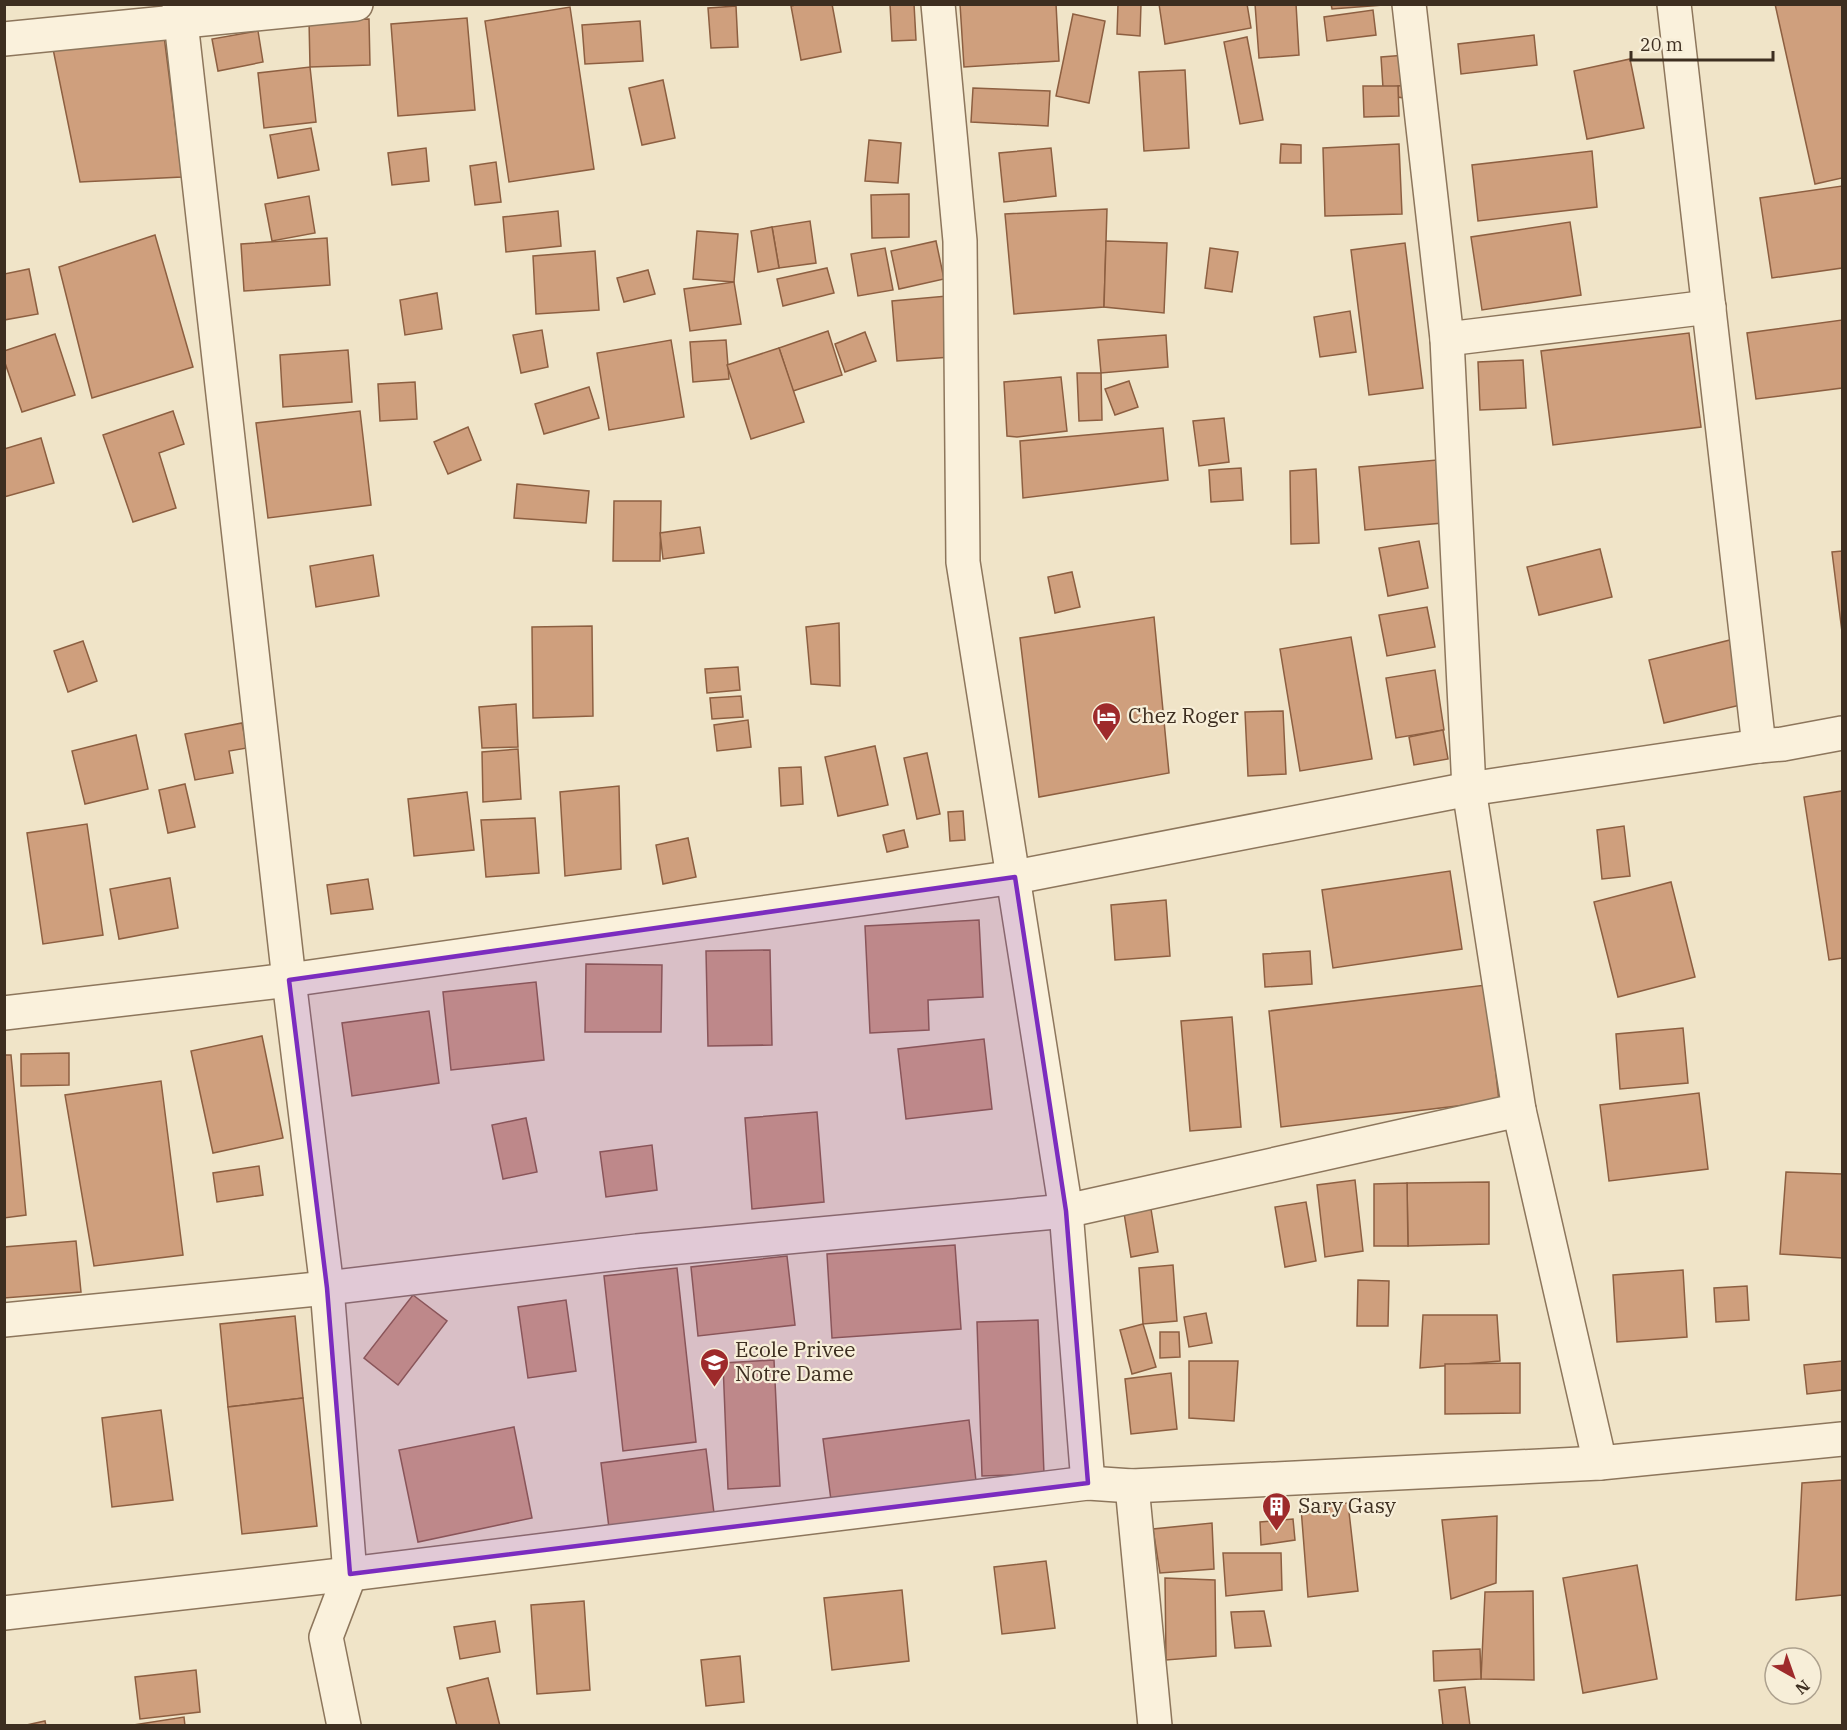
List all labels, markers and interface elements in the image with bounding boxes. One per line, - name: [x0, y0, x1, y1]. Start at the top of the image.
- scale bar: [1631, 24, 1774, 62]
- text: 20 m: [1640, 33, 1683, 56]
- hotel icon: Chez Roger: [1091, 700, 1123, 742]
- place label: Chez Roger: [1128, 701, 1240, 729]
- place label: Ecole Privee Notre Dame: [735, 1335, 856, 1387]
- school or university icon: Ecole Privee Notre Dame: [698, 1346, 730, 1388]
- building icon: Sary Gasy: [1261, 1490, 1293, 1532]
- place label: Sary Gasy: [1298, 1491, 1397, 1519]
- north arrow: [1763, 1646, 1823, 1706]
- text: N: [1791, 1676, 1814, 1699]

